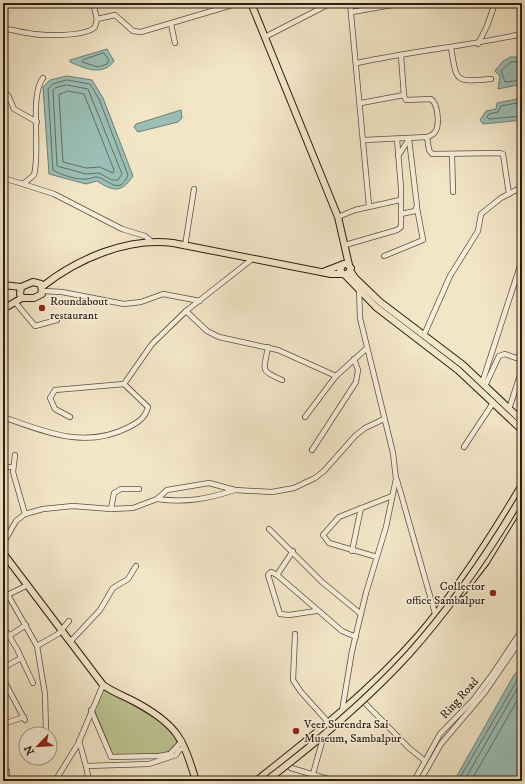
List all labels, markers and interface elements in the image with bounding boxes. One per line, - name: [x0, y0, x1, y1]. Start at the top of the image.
- place label: Roundabout restaurant: [50, 294, 108, 323]
- marker: Roundabout restaurant: [37, 303, 47, 313]
- place label: Collector office Sambalpur: [406, 579, 486, 608]
- marker: Collector office Sambalpur: [488, 588, 498, 598]
- street label: Ring Road: [437, 675, 482, 722]
- place label: Veer Surendra Sai Museum, Sambalpur: [303, 717, 402, 746]
- north arrow: [18, 726, 58, 766]
- marker: Veer Surendra Sai Museum, Sambalpur: [291, 726, 301, 736]
- text: N: [22, 743, 38, 757]

